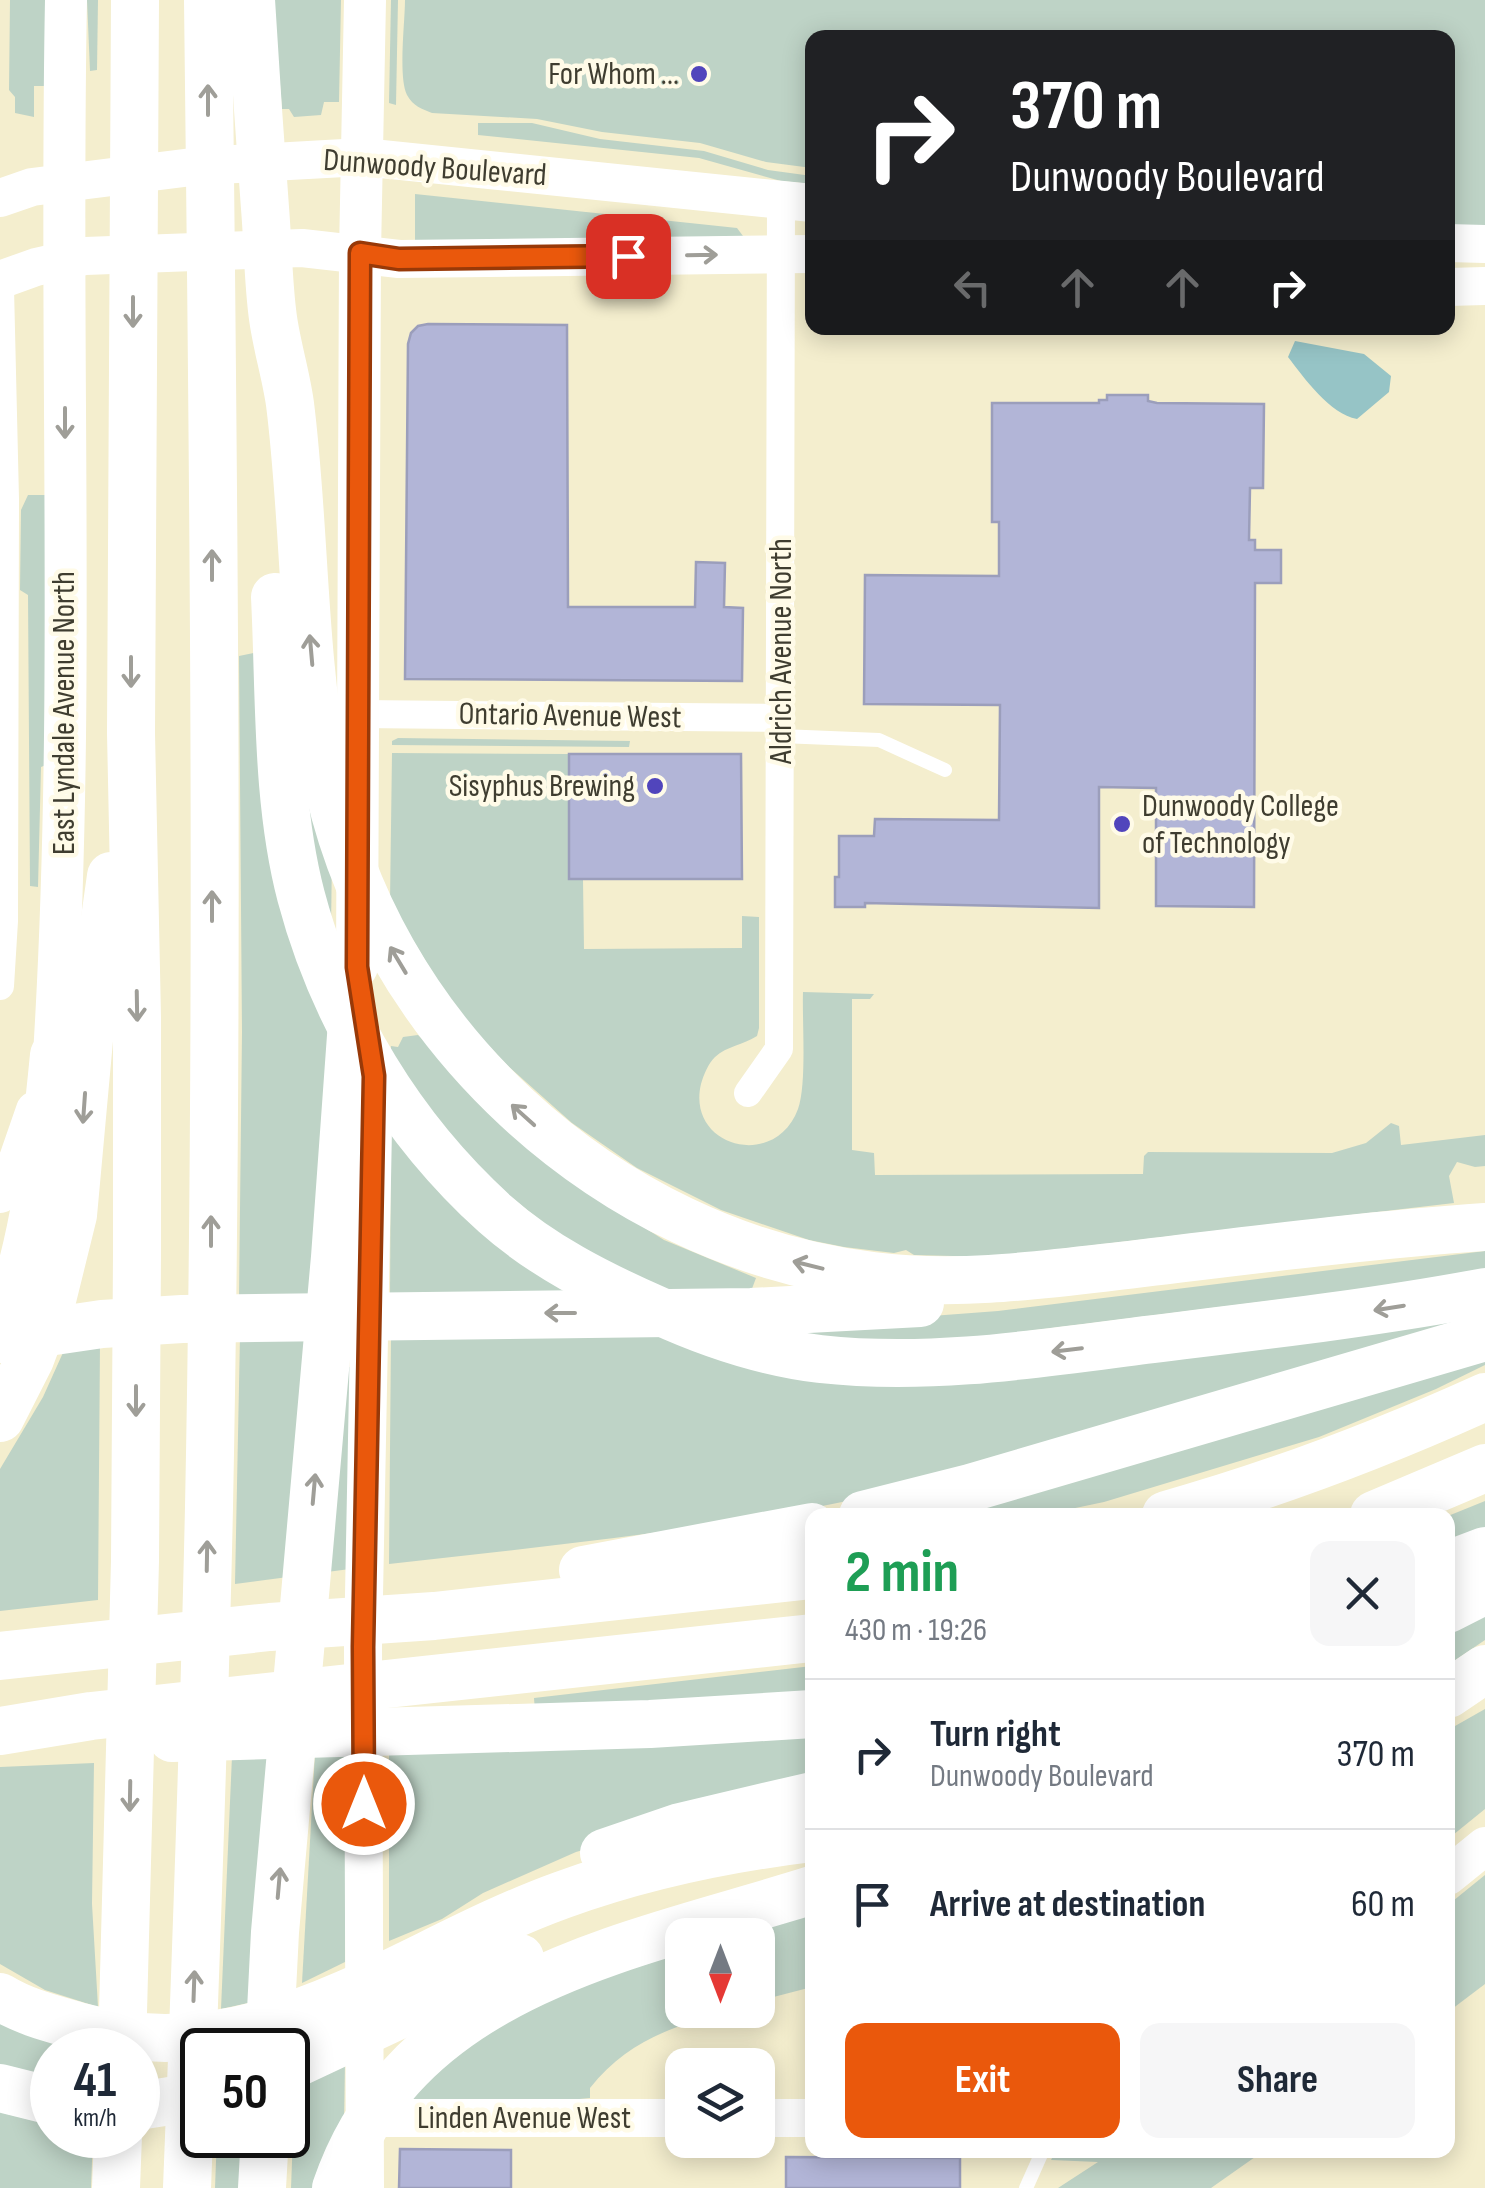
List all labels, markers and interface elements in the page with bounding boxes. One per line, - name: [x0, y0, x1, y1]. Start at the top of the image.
- place label: For Whom ...: [548, 55, 679, 94]
- marker: For Whom ...: [688, 63, 710, 85]
- text: 370 m: [1010, 65, 1162, 149]
- icon: right: [845, 70, 975, 200]
- one-way arrow: [199, 85, 218, 117]
- street label: Dunwoody Boulevard: [322, 141, 548, 195]
- text: Dunwoody Boulevard: [1010, 150, 1325, 205]
- pin: [586, 214, 671, 299]
- icon: arrive: [601, 229, 656, 284]
- one-way arrow: [686, 246, 718, 264]
- icon: left: [945, 260, 1000, 315]
- icon: ahead: [1050, 260, 1105, 315]
- icon: ahead: [1155, 260, 1210, 315]
- icon: right: [1260, 260, 1315, 315]
- one-way arrow: [124, 296, 142, 328]
- one-way arrow: [56, 406, 74, 439]
- street label: Aldrich Avenue North: [762, 538, 801, 765]
- one-way arrow: [202, 550, 221, 582]
- street label: East Lyndale Avenue North: [45, 571, 84, 855]
- one-way arrow: [301, 635, 320, 667]
- one-way arrow: [122, 656, 140, 688]
- street label: Ontario Avenue West: [458, 695, 682, 737]
- place label: Sisyphus Brewing: [449, 767, 635, 806]
- marker: Sisyphus Brewing: [644, 775, 666, 797]
- place label: Dunwoody College of Technology: [1142, 787, 1339, 863]
- marker: Dunwoody College of Technology: [1111, 813, 1133, 835]
- one-way arrow: [202, 890, 222, 922]
- one-way arrow: [388, 946, 408, 975]
- one-way arrow: [127, 989, 146, 1021]
- one-way arrow: [74, 1091, 93, 1123]
- one-way arrow: [512, 1103, 536, 1127]
- one-way arrow: [202, 1215, 221, 1247]
- one-way arrow: [793, 1255, 825, 1273]
- one-way arrow: [1373, 1299, 1406, 1317]
- one-way arrow: [545, 1304, 578, 1322]
- one-way arrow: [1051, 1341, 1083, 1360]
- one-way arrow: [126, 1384, 146, 1416]
- one-way arrow: [305, 1474, 324, 1506]
- text: 2 min: [845, 1537, 959, 1609]
- one-way arrow: [198, 1540, 217, 1572]
- button: close: [1310, 1541, 1415, 1646]
- text: 430 m · 19:26: [845, 1611, 987, 1650]
- text: Turn right: [930, 1712, 1061, 1757]
- icon: right: [845, 1727, 900, 1782]
- text: 370 m: [1337, 1732, 1415, 1777]
- position arrow: [312, 1752, 416, 1856]
- text: Dunwoody Boulevard: [930, 1757, 1154, 1796]
- one-way arrow: [120, 1779, 139, 1811]
- one-way arrow: [270, 1867, 289, 1899]
- icon: arrive: [845, 1877, 900, 1932]
- text: Arrive at destination: [930, 1882, 1205, 1927]
- text: 60 m: [1351, 1882, 1415, 1927]
- north arrow: [665, 1918, 775, 2028]
- map controls: [665, 1918, 775, 2158]
- one-way arrow: [185, 1970, 204, 2002]
- button: Exit: [845, 2023, 1120, 2138]
- button: Share: [1140, 2023, 1415, 2138]
- speed limit sign: 50: [180, 2028, 310, 2158]
- button: layers: [665, 2048, 775, 2158]
- text: 41: [74, 2051, 116, 2111]
- street label: Linden Avenue West: [417, 2099, 631, 2138]
- text: km/h: [73, 2103, 117, 2134]

